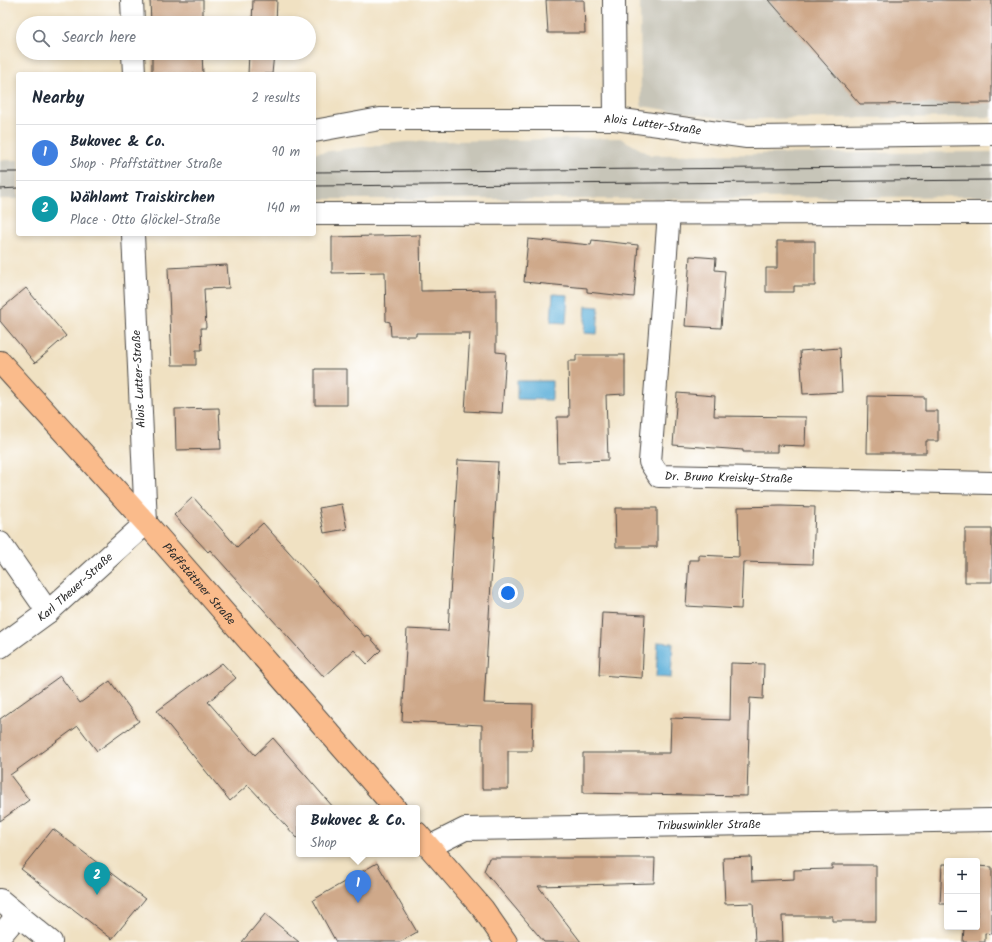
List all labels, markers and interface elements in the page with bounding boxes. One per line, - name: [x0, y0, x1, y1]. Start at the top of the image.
- search box: [16, 16, 316, 60]
- text: Search here: [62, 26, 136, 50]
- icon: search: [30, 27, 52, 49]
- text: Nearby: [32, 85, 84, 112]
- text: 2 results: [252, 88, 300, 109]
- street label: Alois Lutter-Straße: [604, 109, 703, 140]
- text: Bukovec & Co.: [70, 130, 165, 154]
- text: 1: [43, 142, 47, 163]
- text: 90 m: [272, 142, 300, 163]
- text: Shop · Pfaffstättner Straße: [70, 154, 222, 175]
- text: Wählamt Traiskirchen: [70, 186, 215, 210]
- text: 2: [41, 198, 49, 219]
- text: 140 m: [267, 198, 300, 219]
- text: Place · Otto Glöckel-Straße: [70, 210, 220, 231]
- street label: Alois Lutter-Straße: [127, 329, 151, 428]
- street label: Dr. Bruno Kreisky-Straße: [665, 467, 793, 488]
- street label: Pfaffstättner Straße: [158, 538, 241, 630]
- street label: Karl Theuer-Straße: [33, 548, 118, 627]
- your location: [498, 583, 518, 603]
- popup: [296, 805, 420, 857]
- text: Bukovec & Co.: [311, 809, 405, 833]
- street label: Tribuswinkler Straße: [657, 814, 761, 835]
- text: Shop: [311, 833, 337, 854]
- map controls: [944, 858, 980, 930]
- button: +: [944, 858, 980, 894]
- pin: 2: [84, 862, 110, 895]
- pin: 1: [345, 870, 371, 903]
- button: −: [944, 894, 980, 930]

